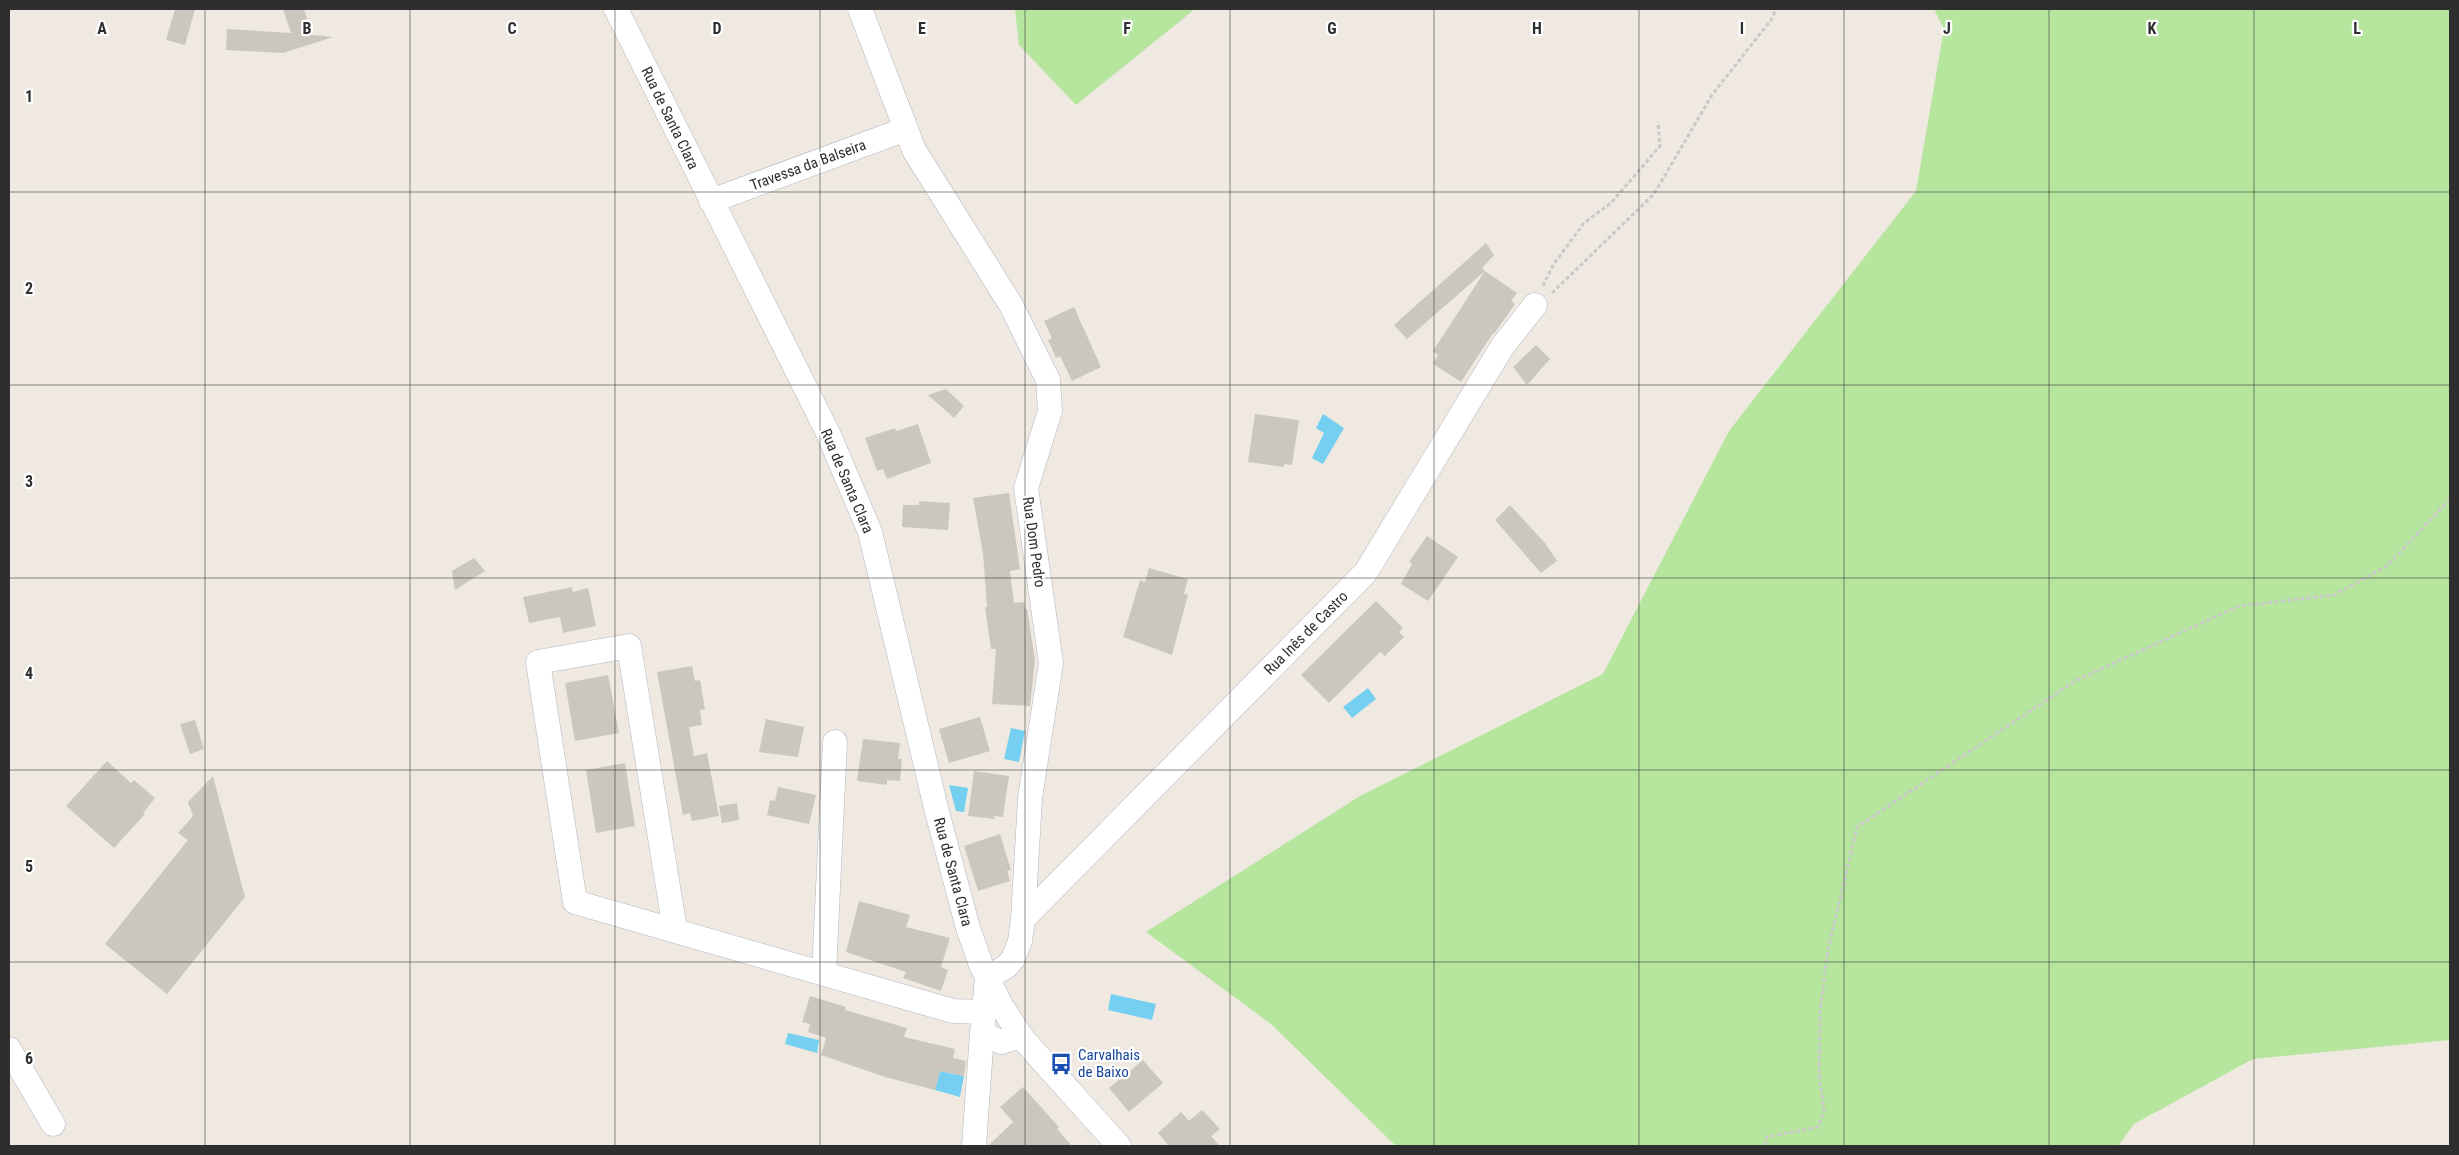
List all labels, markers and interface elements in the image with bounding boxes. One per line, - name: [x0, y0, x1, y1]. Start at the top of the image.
- text: A: [97, 19, 107, 38]
- text: B: [303, 19, 312, 38]
- text: C: [507, 19, 517, 38]
- text: D: [712, 19, 722, 38]
- text: E: [918, 19, 926, 38]
- text: F: [1123, 19, 1131, 38]
- text: G: [1327, 19, 1337, 38]
- text: H: [1532, 19, 1542, 38]
- text: I: [1740, 19, 1744, 38]
- text: J: [1943, 19, 1951, 38]
- text: K: [2148, 19, 2157, 38]
- text: L: [2353, 19, 2361, 38]
- street label: Rua de Santa Clara: [637, 64, 703, 172]
- text: 1: [25, 87, 33, 106]
- street label: Travessa da Balseira: [748, 136, 868, 194]
- text: 2: [25, 279, 33, 298]
- street label: Rua de Santa Clara: [817, 426, 877, 536]
- text: 3: [25, 472, 33, 491]
- street label: Rua Dom Pedro: [1019, 496, 1049, 588]
- street label: Rua Inês de Castro: [1260, 587, 1352, 679]
- text: 4: [25, 664, 33, 683]
- street label: Rua de Santa Clara: [930, 816, 976, 928]
- text: 5: [25, 857, 33, 876]
- place label: Carvalhais de Baixo: [1078, 1046, 1140, 1081]
- text: 6: [25, 1049, 33, 1068]
- bus stop icon: Carvalhais de Baixo: [1048, 1051, 1074, 1077]

